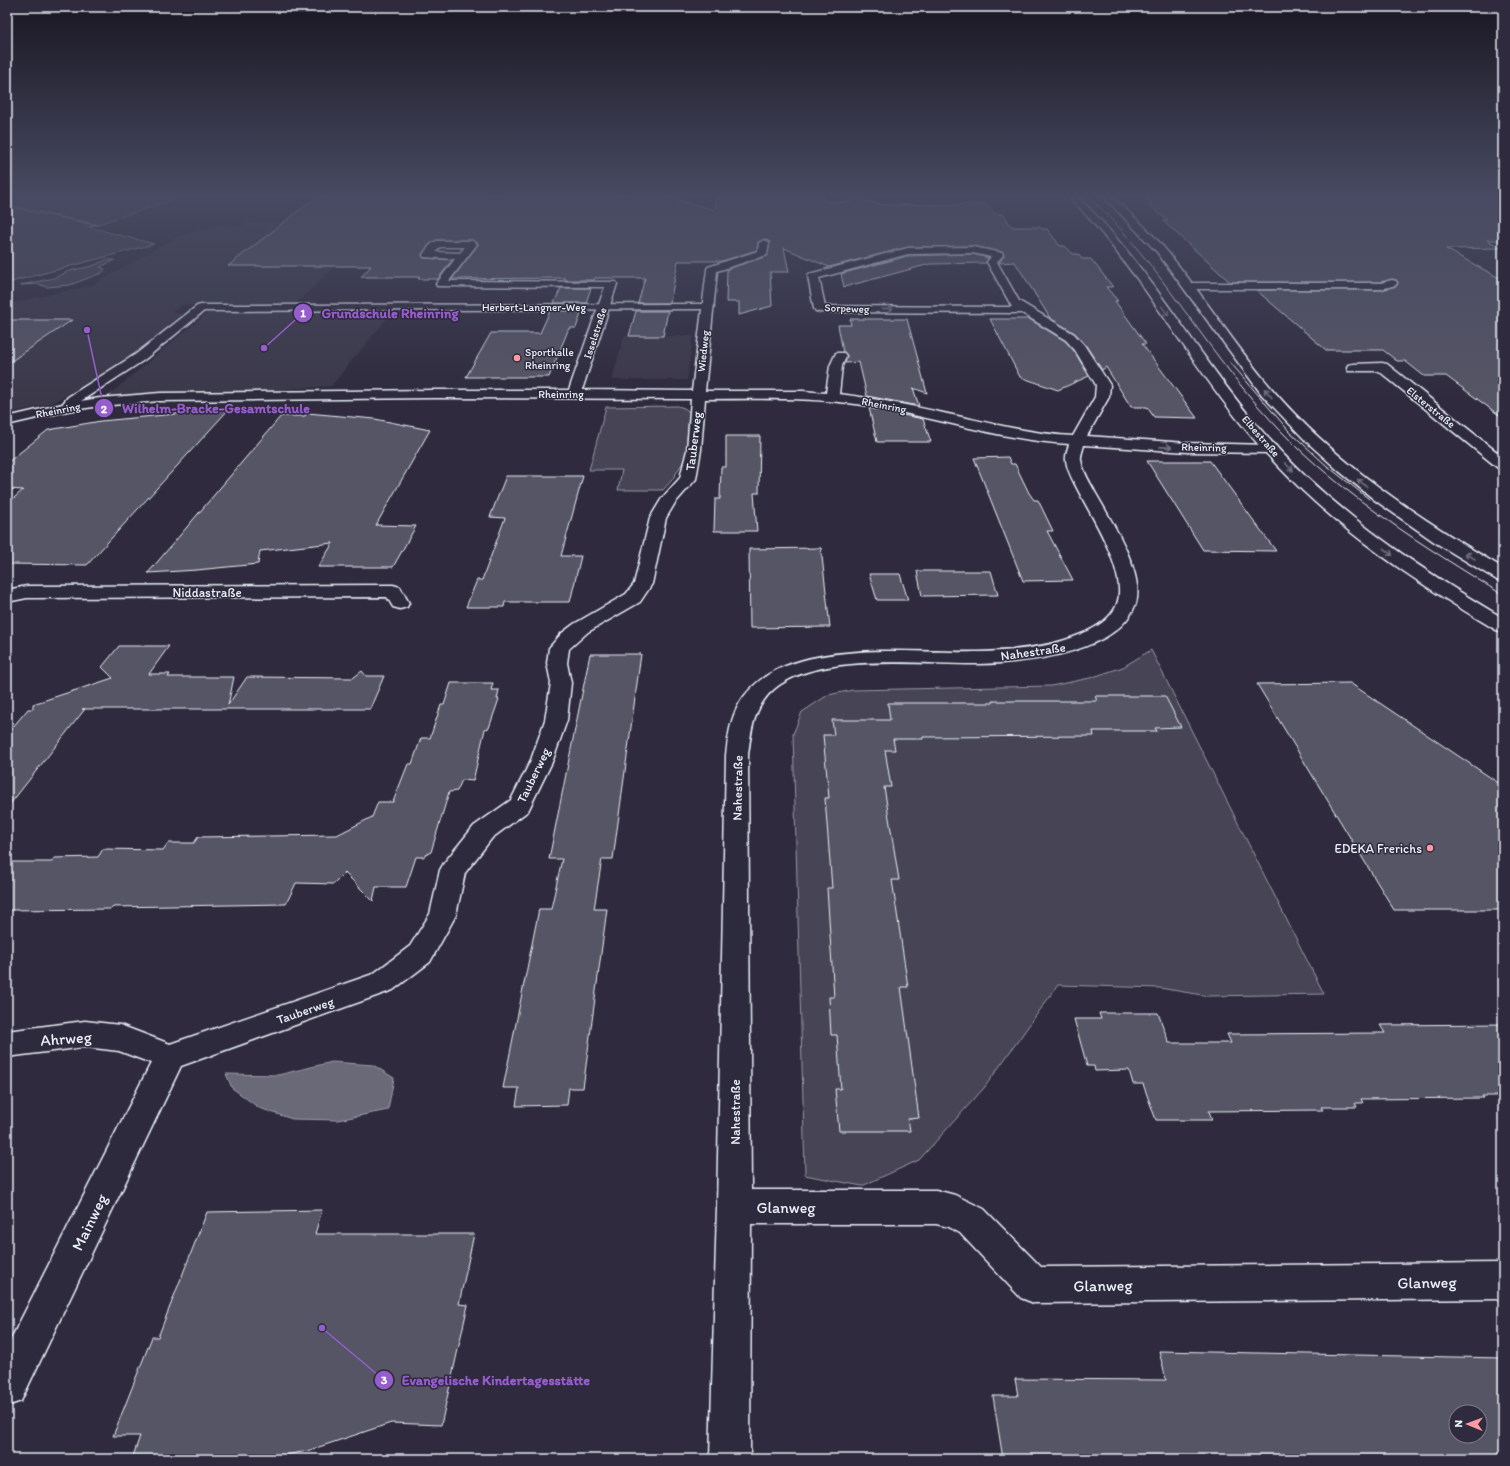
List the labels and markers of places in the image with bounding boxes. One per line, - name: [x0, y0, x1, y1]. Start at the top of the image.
- callout: Grundschule Rheinring: [293, 300, 467, 326]
- place label: Sporthalle Rheinring: [525, 346, 574, 372]
- marker: Sporthalle Rheinring: [512, 353, 522, 363]
- callout: Wilhelm-Bracke-Gesamtschule: [94, 395, 318, 421]
- place label: EDEKA Frerichs: [1334, 841, 1422, 856]
- marker: EDEKA Frerichs: [1425, 843, 1435, 853]
- callout: Evangelische Kindertagesstätte: [374, 1367, 599, 1393]

